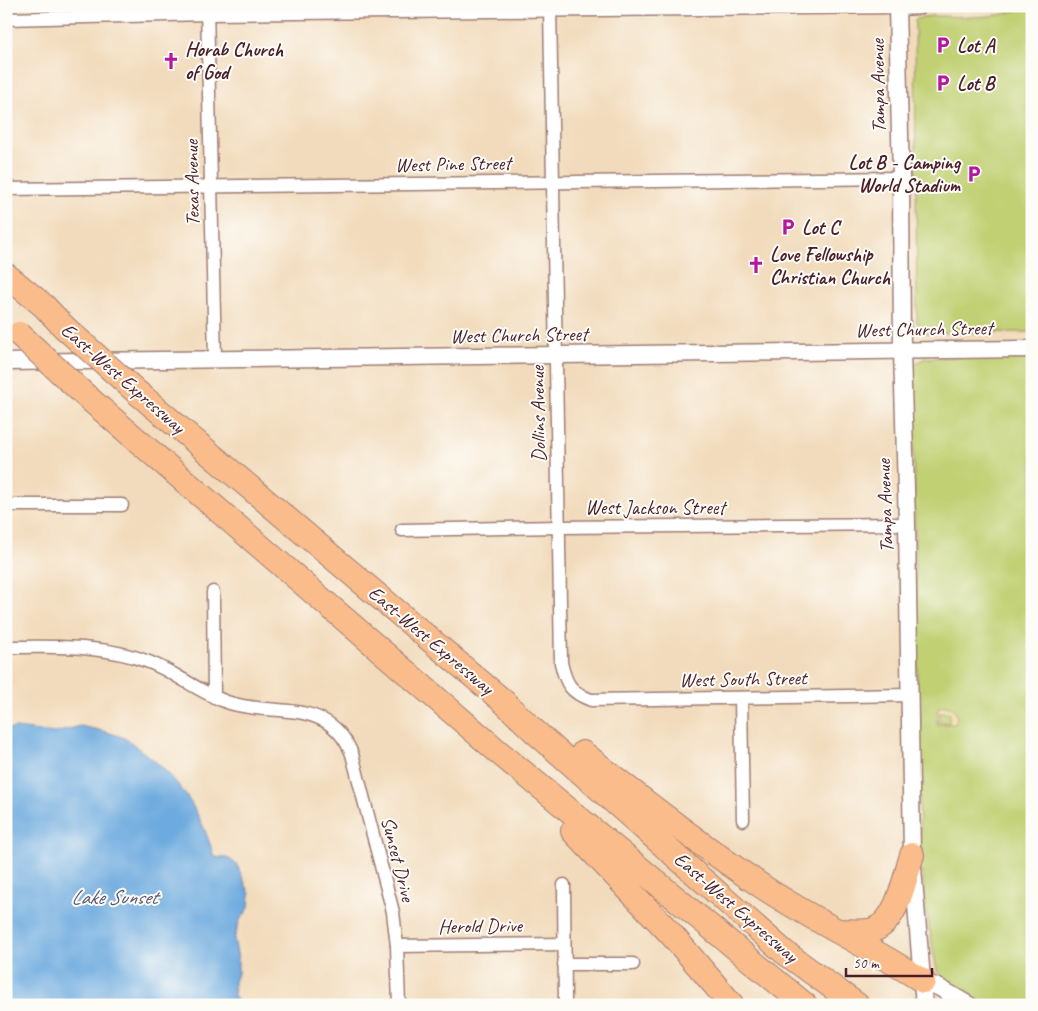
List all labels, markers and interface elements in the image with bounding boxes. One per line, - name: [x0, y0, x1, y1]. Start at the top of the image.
- place label: Lot A: [957, 33, 996, 58]
- parking icon: Lot A: [933, 35, 953, 55]
- place label: Horab Church of God: [185, 37, 284, 85]
- street label: Tampa Avenue: [865, 38, 891, 133]
- church icon: Horab Church of God: [161, 51, 181, 71]
- place label: Lot B: [957, 71, 996, 96]
- parking icon: Lot B: [933, 73, 953, 93]
- street label: Texas Avenue: [179, 138, 205, 226]
- street label: West Pine Street: [395, 150, 514, 178]
- place label: Lot B - Camping World Stadium: [848, 150, 962, 198]
- parking icon: Lot B - Camping World Stadium: [964, 164, 984, 184]
- place label: Lot C: [802, 215, 842, 240]
- parking icon: Lot C: [778, 217, 798, 237]
- place label: Love Fellowship Christian Church: [770, 242, 891, 290]
- church icon: Love Fellowship Christian Church: [746, 255, 766, 275]
- street label: West Church Street: [855, 315, 996, 343]
- street label: East-West Expressway: [56, 317, 192, 440]
- street label: West Church Street: [450, 321, 591, 349]
- street label: Dollins Avenue: [525, 364, 551, 462]
- street label: Tampa Avenue: [871, 457, 899, 553]
- street label: West Jackson Street: [585, 495, 728, 520]
- street label: East-West Expressway: [363, 580, 501, 701]
- street label: West South Street: [679, 665, 809, 693]
- street label: Sunset Drive: [375, 814, 421, 905]
- street label: East-West Expressway: [669, 846, 805, 969]
- water label: Lake Sunset: [71, 884, 161, 910]
- street label: Herold Drive: [438, 913, 524, 939]
- scale bar: [846, 946, 932, 978]
- text: 50 m: [853, 954, 880, 973]

